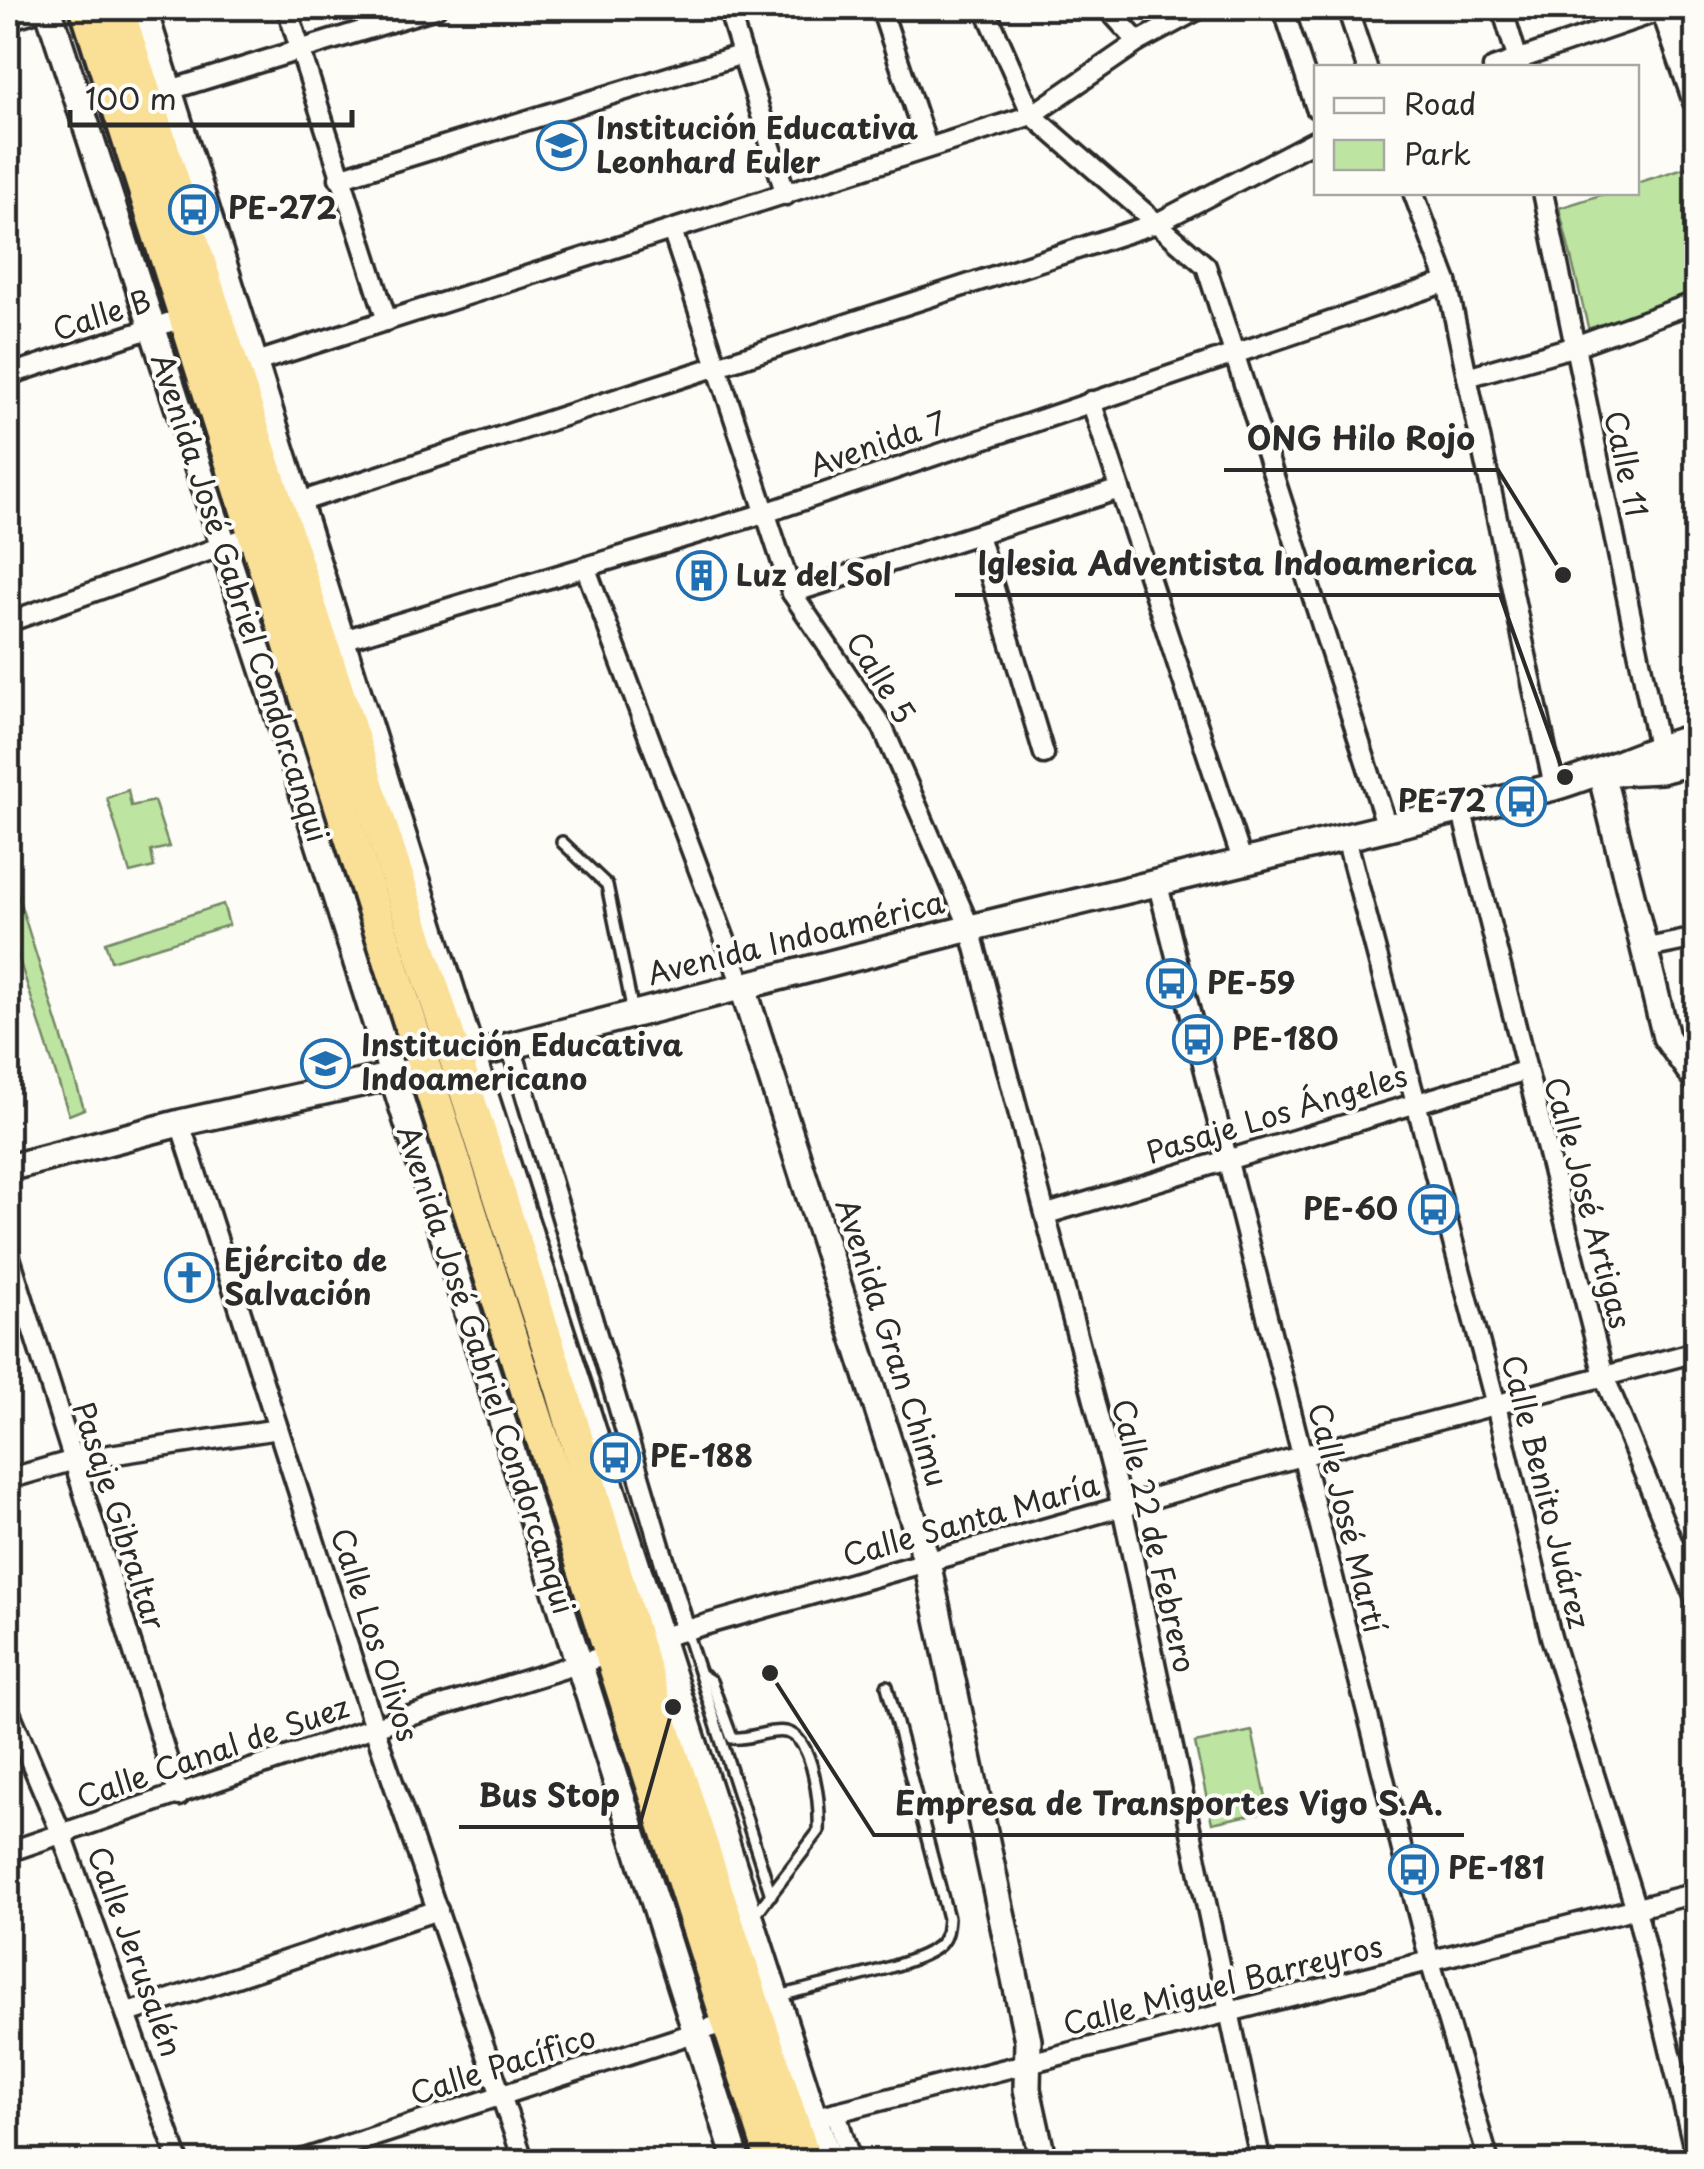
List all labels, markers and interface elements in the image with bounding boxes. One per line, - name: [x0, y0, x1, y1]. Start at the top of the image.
- scale bar: [70, 65, 352, 127]
- legend: [1314, 65, 1639, 195]
- text: 100 m: [85, 75, 177, 120]
- text: Road: [1404, 80, 1477, 125]
- place label: Institución Educativa Leonhard Euler: [596, 104, 918, 183]
- school or university icon: Institución Educativa Leonhard Euler: [535, 120, 587, 172]
- text: Park: [1404, 130, 1471, 175]
- bus stop icon: PE-272: [167, 183, 219, 235]
- place label: PE-272: [228, 184, 337, 229]
- street label: Calle B: [46, 277, 156, 351]
- street label: Avenida José Gabriel Condorcanqui: [141, 347, 342, 847]
- street label: Avenida 7: [803, 398, 952, 487]
- street label: Calle 11: [1594, 406, 1661, 521]
- callout: ONG Hilo Rojo: [1224, 408, 1498, 470]
- text: ONG Hilo Rojo: [1247, 413, 1475, 461]
- callout: Iglesia Adventista Indoamerica: [955, 533, 1500, 595]
- text: Iglesia Adventista Indoamerica: [977, 538, 1477, 586]
- building icon: Luz del Sol: [675, 550, 727, 602]
- place label: Luz del Sol: [736, 551, 892, 596]
- street label: Calle 5: [836, 622, 928, 731]
- bus stop icon: PE-72: [1495, 776, 1547, 828]
- place label: PE-72: [1398, 777, 1486, 822]
- street label: Avenida Indoamérica: [642, 878, 949, 995]
- bus stop icon: PE-59: [1146, 958, 1198, 1010]
- place label: PE-59: [1207, 959, 1295, 1004]
- bus stop icon: PE-180: [1171, 1014, 1223, 1066]
- place label: PE-180: [1232, 1015, 1339, 1060]
- place label: Institución Educativa Indoamericano: [361, 1021, 683, 1100]
- school or university icon: Institución Educativa Indoamericano: [300, 1037, 352, 1089]
- street label: Pasaje Los Ángeles: [1140, 1051, 1413, 1174]
- street label: Calle José Artigas: [1534, 1071, 1645, 1333]
- street label: Avenida José Gabriel Condorcanqui: [387, 1119, 588, 1619]
- bus stop icon: PE-60: [1407, 1184, 1459, 1236]
- place label: PE-60: [1303, 1185, 1398, 1230]
- street label: Avenida Gran Chimu: [826, 1192, 961, 1492]
- place label: Ejército de Salvación: [224, 1236, 387, 1315]
- church icon: Ejército de Salvación: [163, 1252, 215, 1304]
- street label: Calle Benito Juárez: [1492, 1350, 1603, 1633]
- street label: Calle 22 de Febrero: [1102, 1394, 1209, 1677]
- street label: Pasaje Gibraltar: [62, 1395, 179, 1636]
- street label: Calle José Martí: [1298, 1398, 1399, 1638]
- bus stop icon: PE-188: [589, 1431, 641, 1483]
- place label: PE-188: [650, 1432, 753, 1477]
- street label: Calle Santa María: [837, 1460, 1104, 1577]
- street label: Calle Los Olivos: [321, 1522, 432, 1747]
- street label: Calle Canal de Suez: [70, 1683, 354, 1818]
- callout: Bus Stop: [459, 1765, 639, 1827]
- text: Bus Stop: [478, 1770, 620, 1818]
- callout: Empresa de Transportes Vigo S.A.: [874, 1773, 1464, 1835]
- text: Empresa de Transportes Vigo S.A.: [895, 1778, 1443, 1826]
- street label: Calle Jerusalén: [77, 1840, 195, 2063]
- bus stop icon: PE-181: [1387, 1843, 1439, 1895]
- place label: PE-181: [1448, 1844, 1545, 1889]
- street label: Calle Miguel Barreyros: [1058, 1922, 1387, 2045]
- street label: Calle Pacífico: [404, 2012, 601, 2115]

